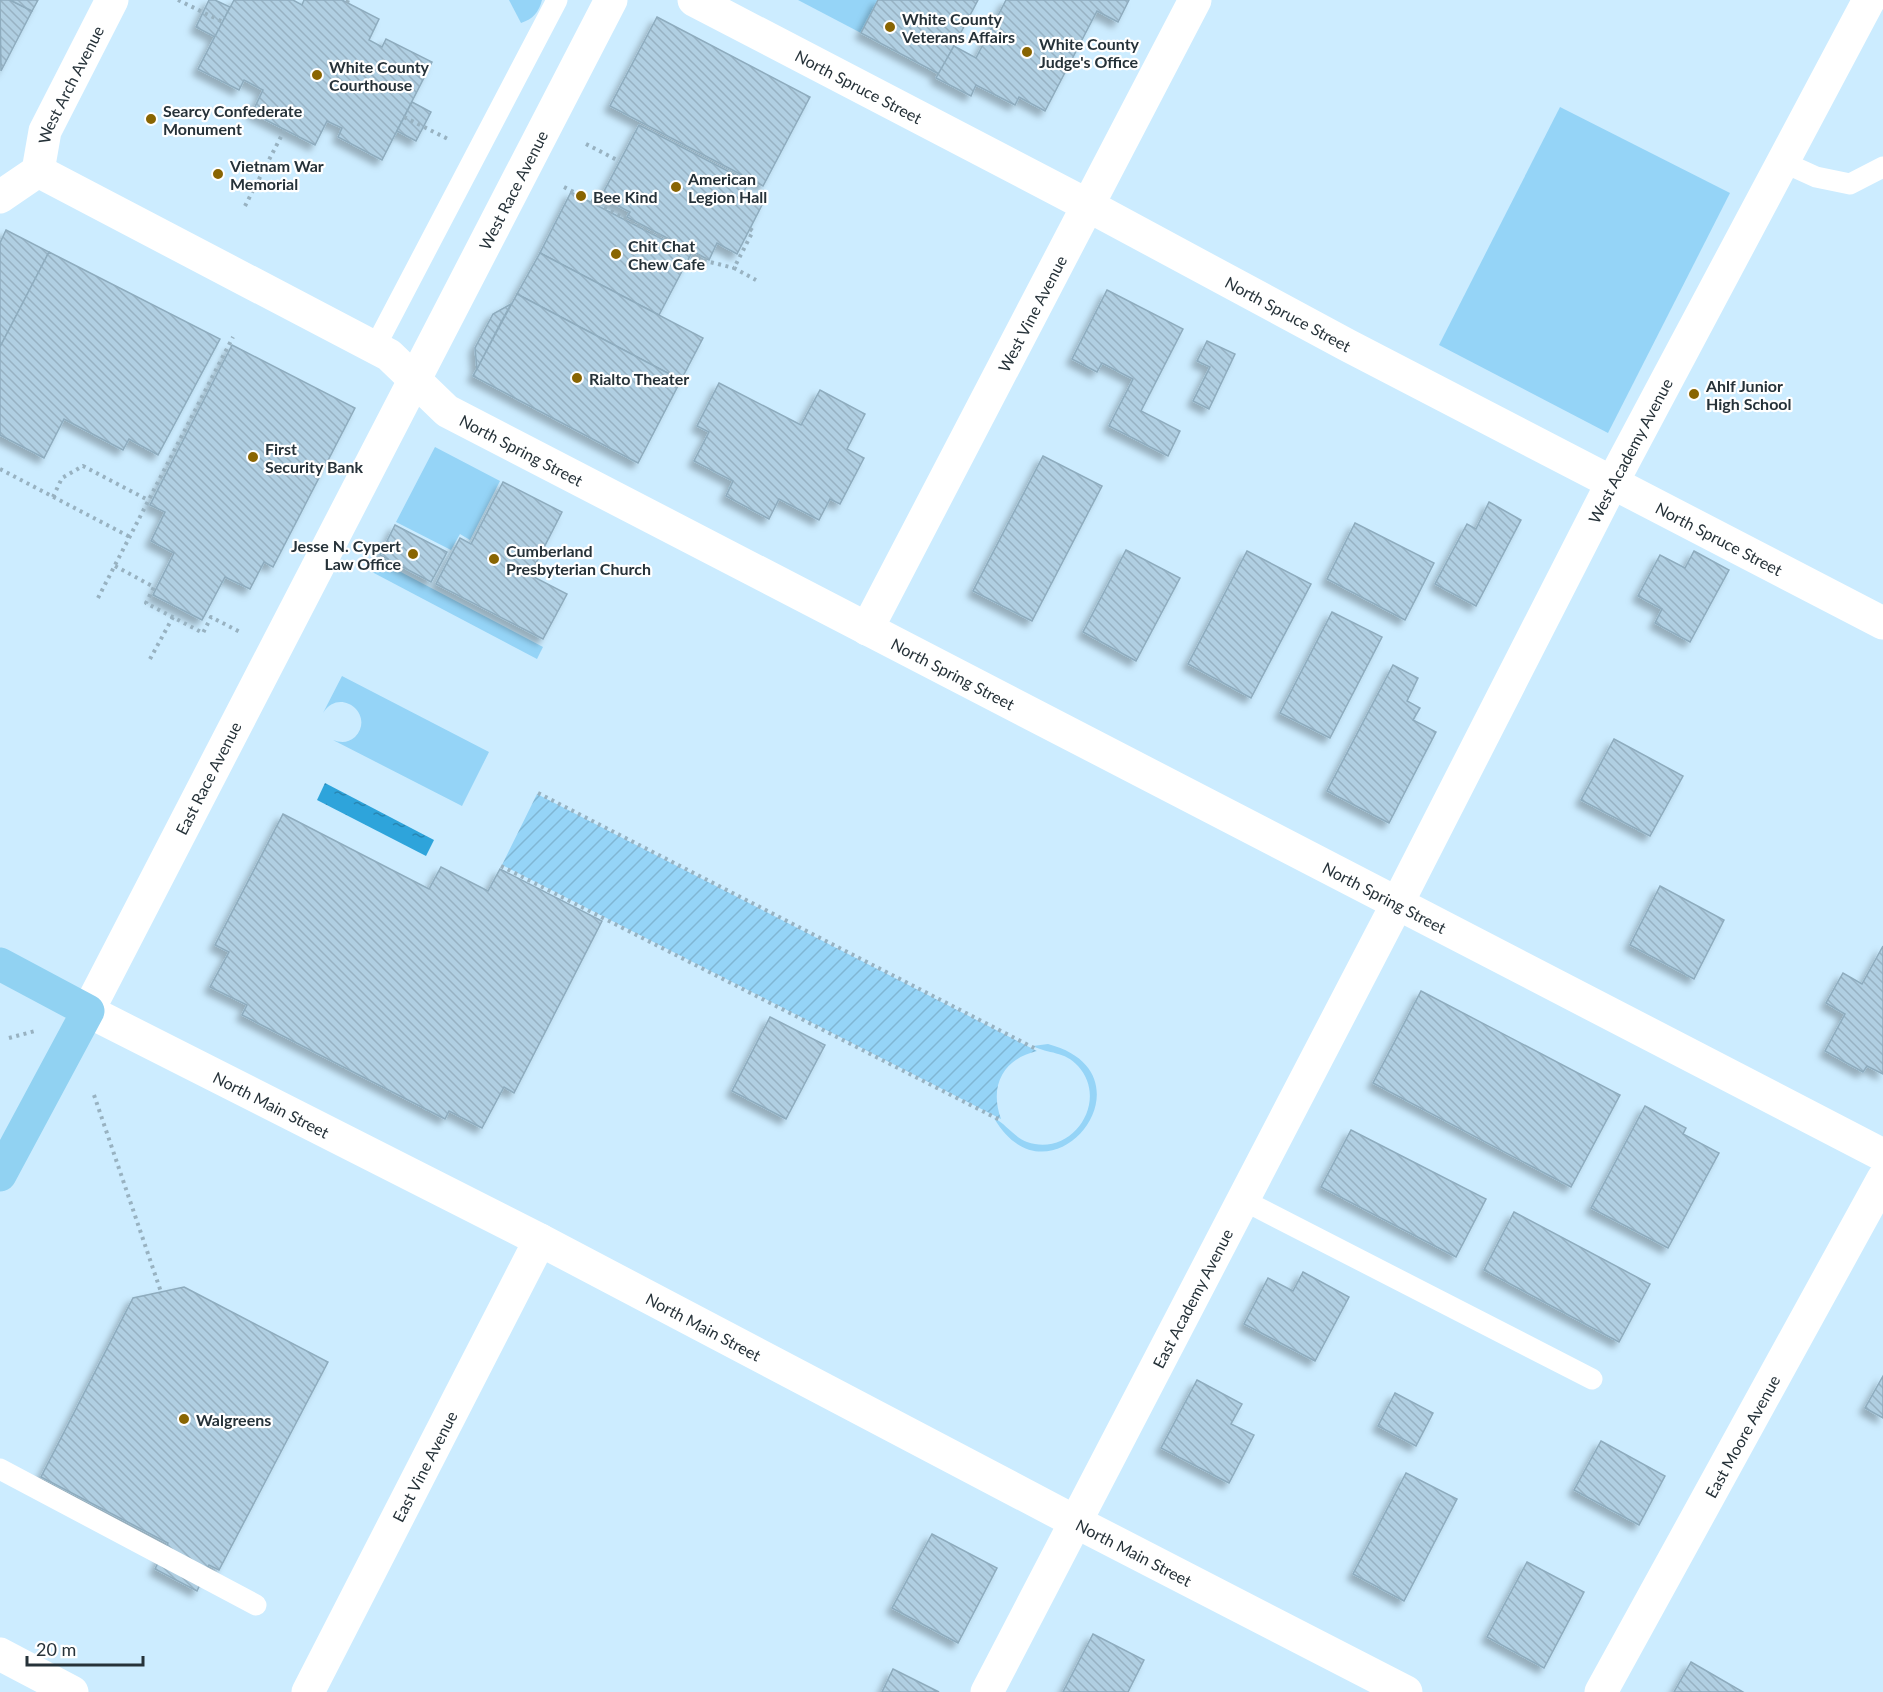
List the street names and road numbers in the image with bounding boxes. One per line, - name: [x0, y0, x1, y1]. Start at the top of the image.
- street label: West Arch Avenue: [33, 22, 107, 145]
- street label: North Spruce Street: [792, 45, 926, 127]
- street label: West Race Avenue: [475, 127, 551, 253]
- street label: West Vine Avenue: [993, 252, 1070, 375]
- street label: North Spruce Street: [1222, 272, 1355, 355]
- street label: West Academy Avenue: [1584, 375, 1676, 526]
- street label: North Spring Street: [457, 410, 587, 490]
- street label: North Spruce Street: [1653, 497, 1786, 579]
- street label: North Spring Street: [888, 633, 1018, 713]
- street label: East Race Avenue: [171, 718, 245, 838]
- street label: North Spring Street: [1320, 857, 1450, 937]
- street label: North Main Street: [210, 1067, 333, 1141]
- street label: East Academy Avenue: [1148, 1225, 1236, 1371]
- street label: North Main Street: [643, 1288, 765, 1364]
- street label: East Moore Avenue: [1700, 1371, 1783, 1501]
- street label: East Vine Avenue: [388, 1407, 460, 1525]
- street label: North Main Street: [1073, 1514, 1195, 1590]

